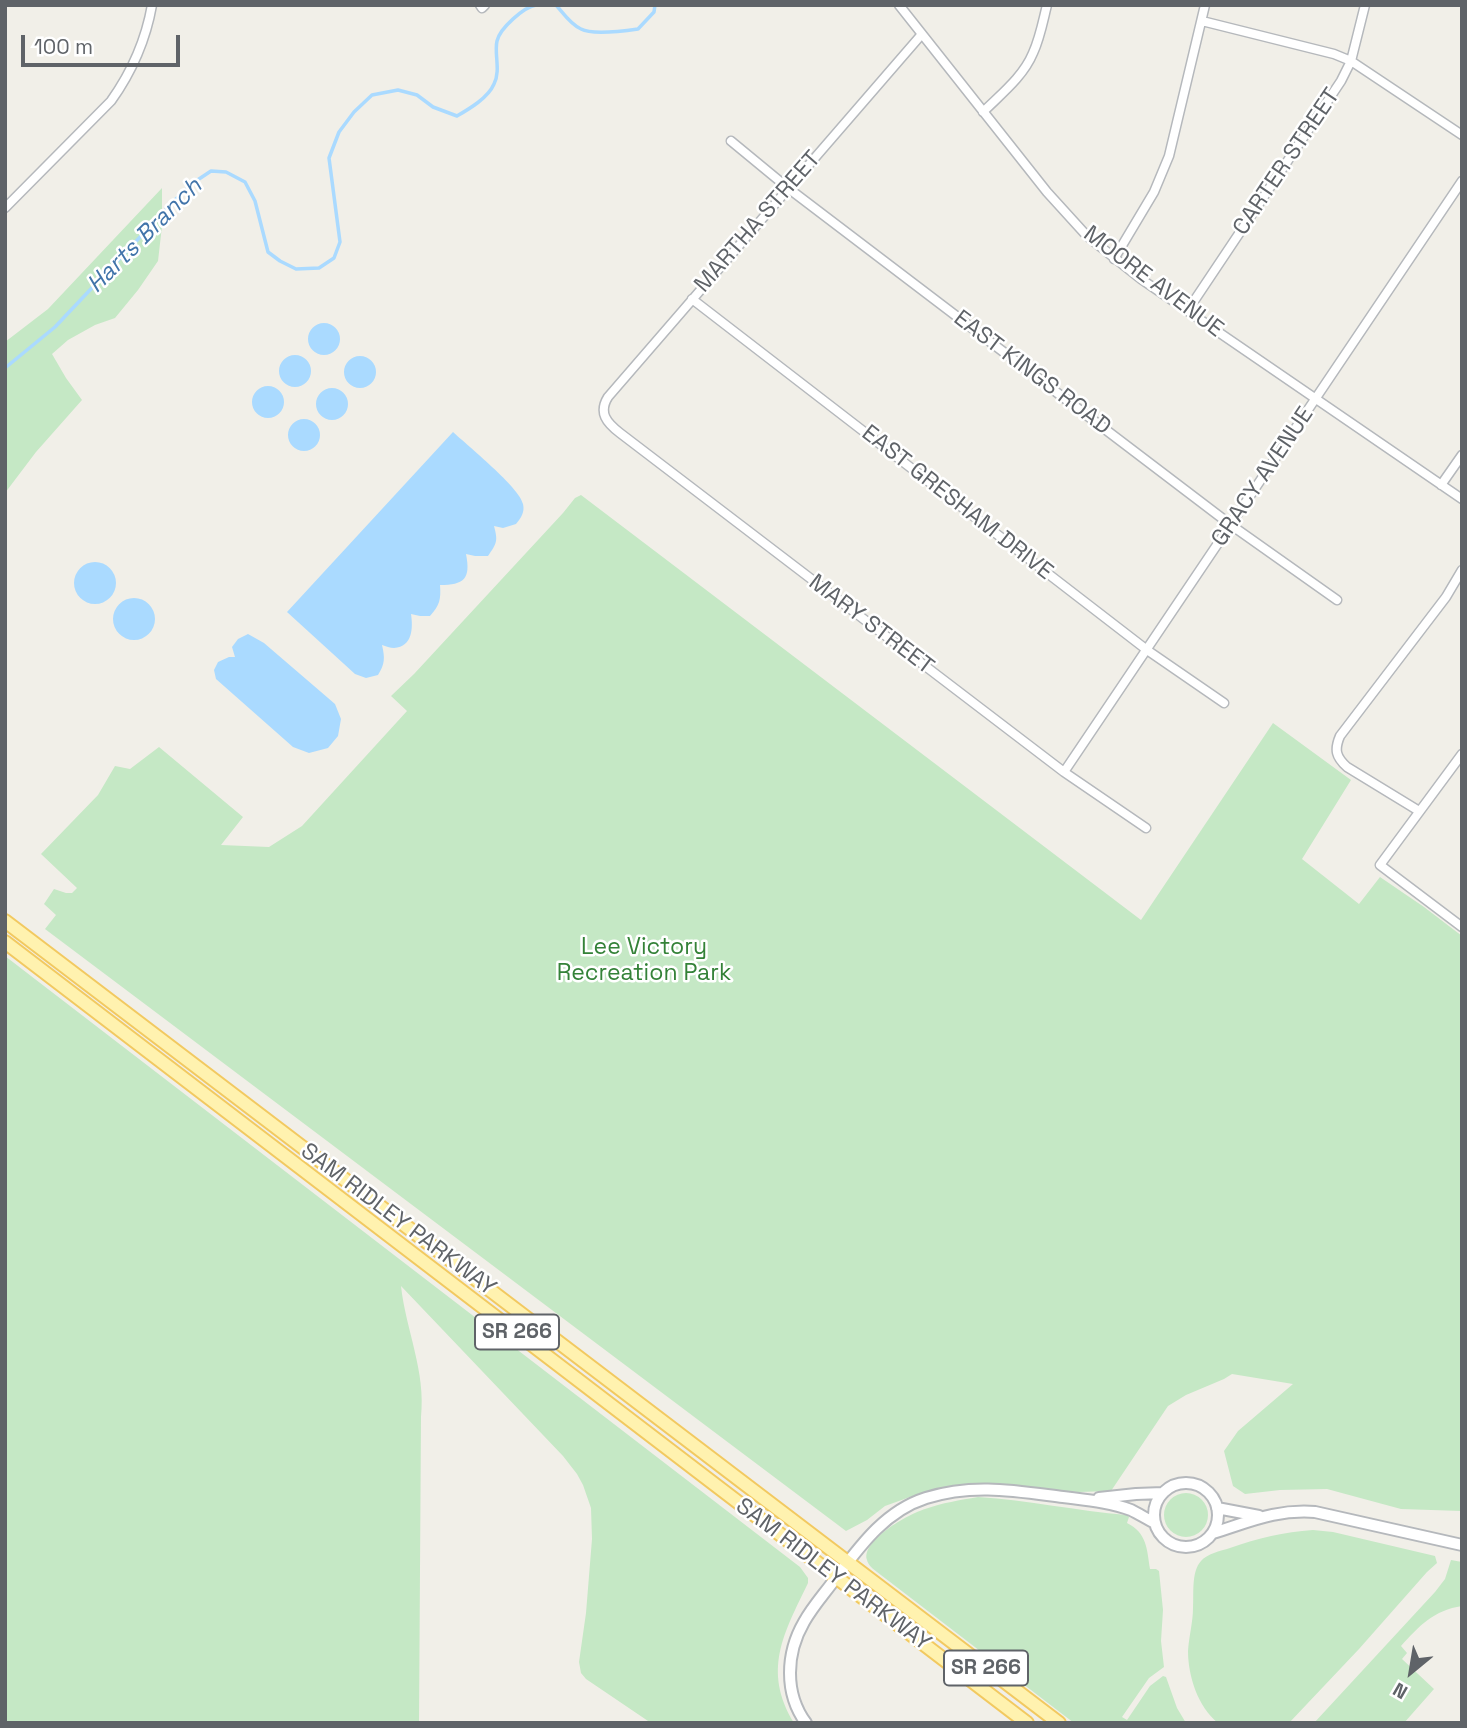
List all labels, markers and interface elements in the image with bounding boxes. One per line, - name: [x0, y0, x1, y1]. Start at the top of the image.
- scale bar: [24, 21, 184, 65]
- text: 100 m: [34, 33, 93, 60]
- street label: CARTER STREET: [1228, 83, 1346, 241]
- street label: MARTHA STREET: [689, 146, 827, 298]
- water label: Harts Branch: [82, 173, 208, 299]
- street label: MOORE AVENUE: [1078, 220, 1228, 344]
- street label: EAST KINGS ROAD: [948, 305, 1116, 441]
- street label: GRACY AVENUE: [1206, 402, 1320, 552]
- street label: EAST GRESHAM DRIVE: [856, 420, 1058, 586]
- street label: MARY STREET: [803, 569, 939, 681]
- park label: Lee Victory Recreation Park: [557, 934, 731, 988]
- street label: SAM RIDLEY PARKWAY: [295, 1138, 501, 1302]
- road number: SR 266: [475, 1314, 559, 1350]
- street label: SAM RIDLEY PARKWAY: [730, 1493, 936, 1657]
- north arrow: [1376, 1637, 1446, 1707]
- road number: SR 266: [944, 1650, 1028, 1686]
- text: N: [1388, 1677, 1412, 1705]

